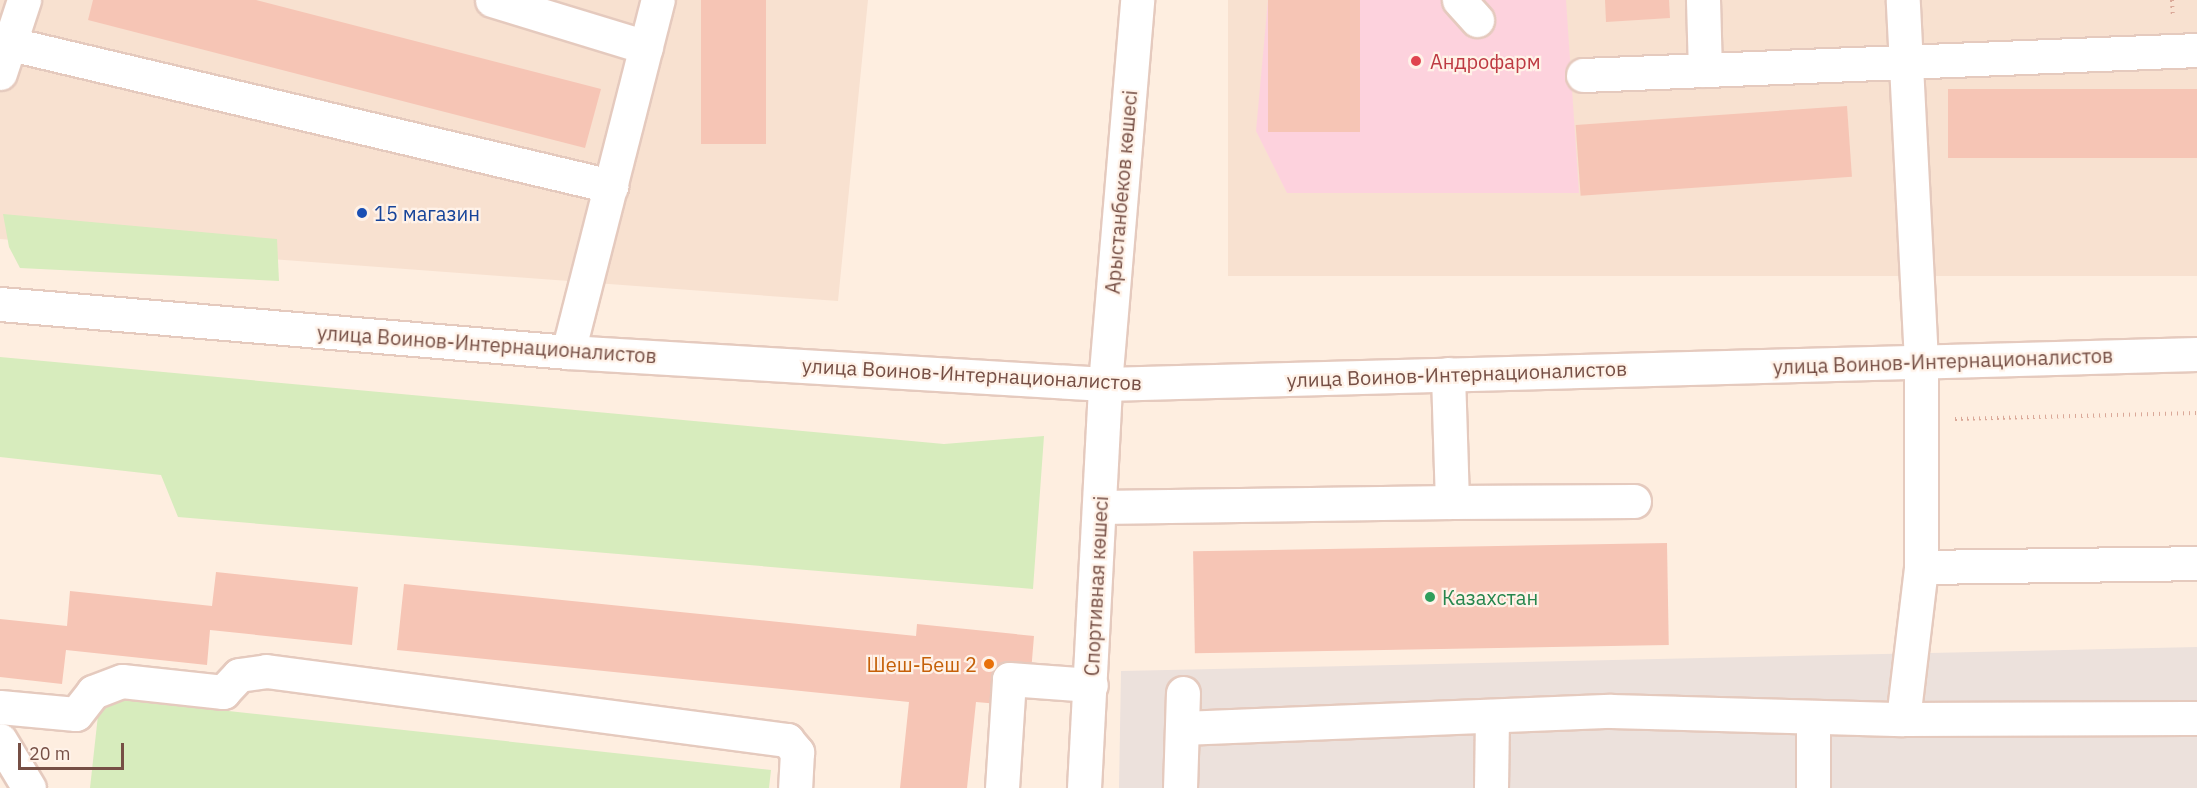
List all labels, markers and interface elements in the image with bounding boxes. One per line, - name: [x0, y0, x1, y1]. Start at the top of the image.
- place label: Андрофарм: [1430, 49, 1541, 73]
- marker: Андрофарм: [1407, 52, 1425, 70]
- street label: Арыстанбеков көшесі: [1100, 89, 1142, 295]
- place label: 15 магазин: [374, 201, 480, 225]
- marker: 15 магазин: [355, 206, 369, 220]
- street label: улица Воинов-Интернационалистов: [316, 320, 658, 368]
- street label: улица Воинов-Интернационалистов: [1772, 343, 2114, 379]
- street label: улица Воинов-Интернационалистов: [801, 353, 1143, 395]
- street label: улица Воинов-Интернационалистов: [1286, 356, 1628, 392]
- street label: Спортивная көшесі: [1079, 495, 1113, 677]
- place label: Казахстан: [1442, 585, 1538, 609]
- marker: Казахстан: [1423, 590, 1437, 604]
- place label: Шеш-Беш 2: [867, 652, 977, 676]
- marker: Шеш-Беш 2: [982, 657, 996, 671]
- scale bar: [21, 731, 128, 769]
- text: 20 m: [29, 742, 71, 765]

